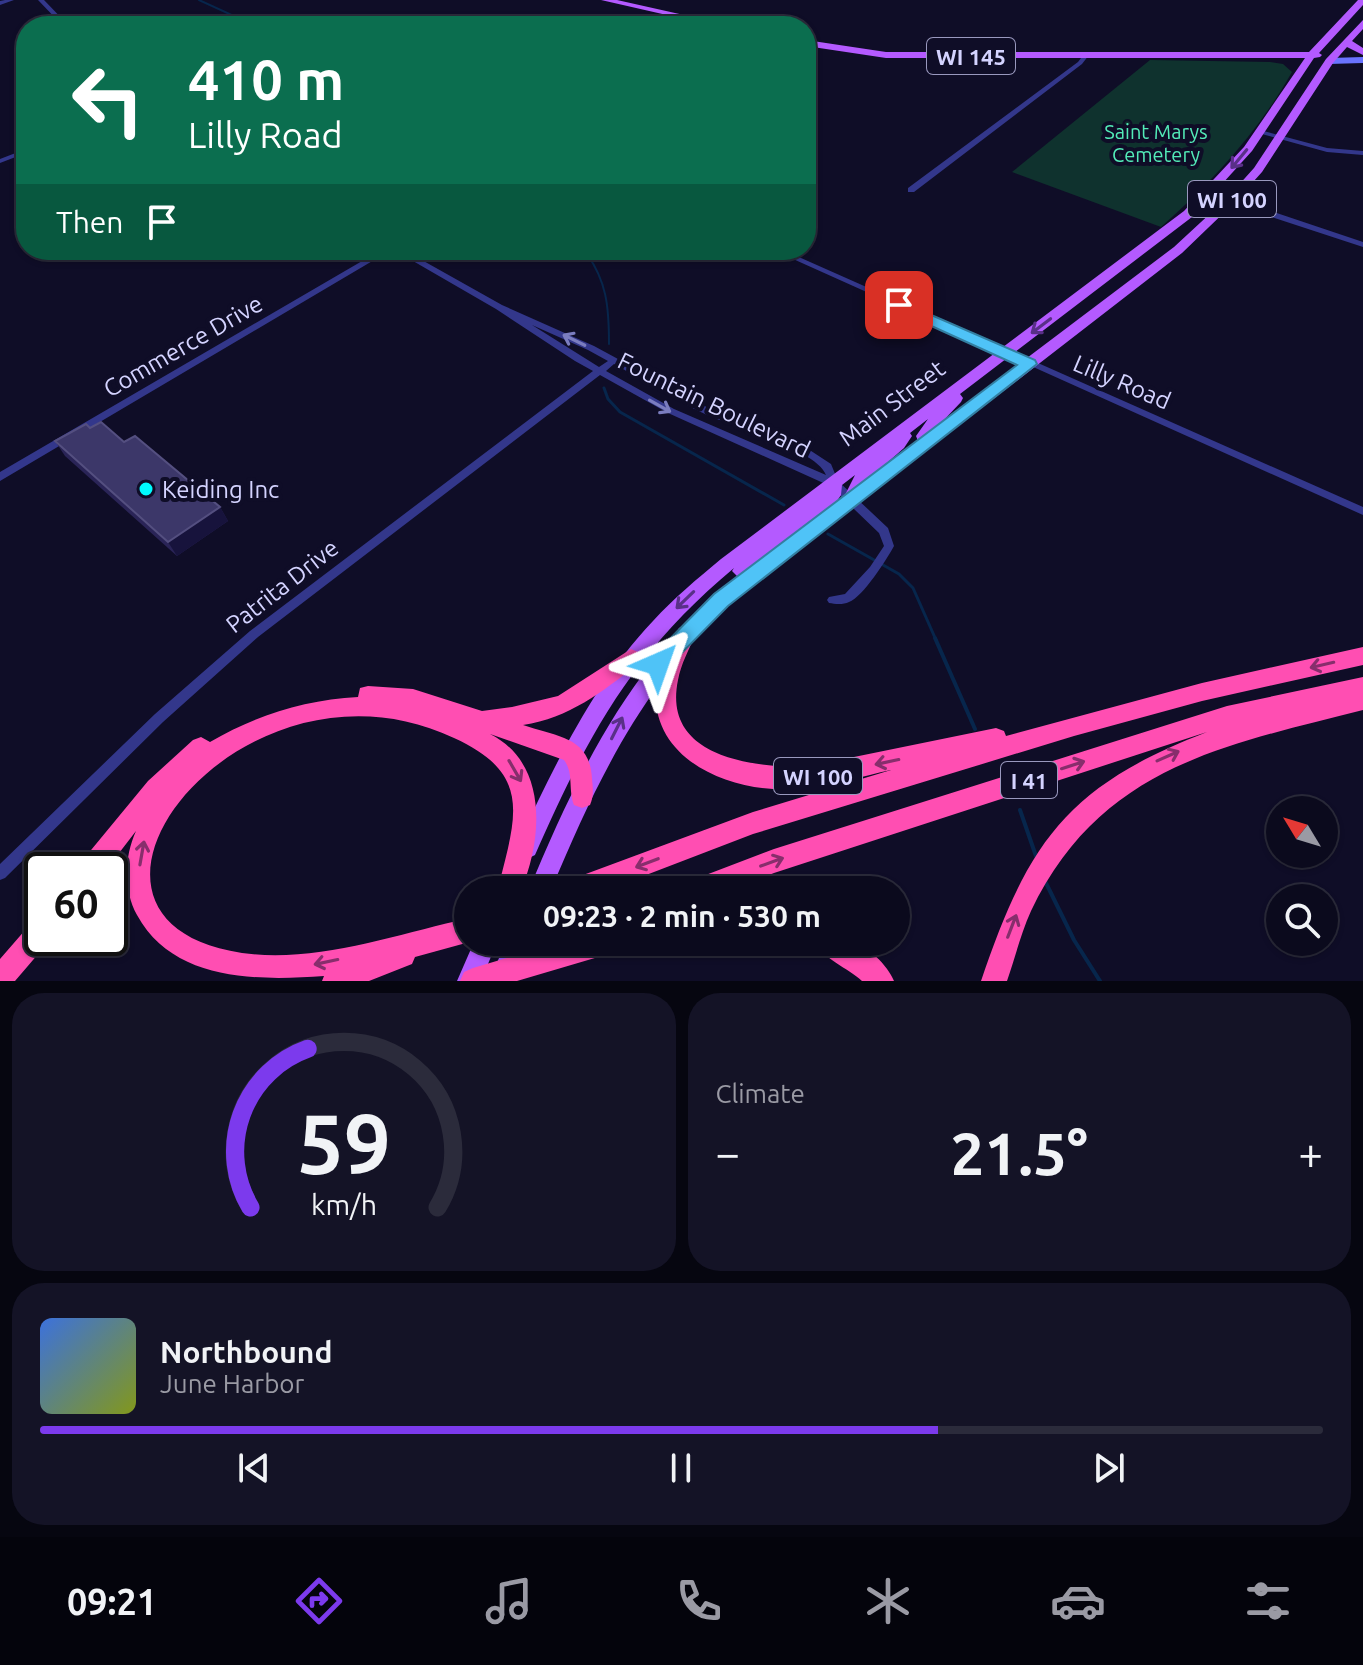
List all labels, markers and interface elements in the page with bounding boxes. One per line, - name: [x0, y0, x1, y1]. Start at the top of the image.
- road number: WI 145: [927, 38, 1015, 74]
- icon: left: [56, 48, 160, 152]
- text: 410 m: [188, 48, 344, 111]
- text: Lilly Road: [188, 114, 342, 155]
- park label: Saint Marys Cemetery: [1104, 120, 1208, 166]
- one-way arrow: [1230, 148, 1248, 168]
- road number: WI 100: [1188, 181, 1276, 217]
- icon: arrive: [140, 200, 184, 244]
- text: Then: [56, 205, 124, 239]
- pin: [865, 271, 933, 339]
- icon: arrive: [877, 283, 921, 327]
- street label: Commerce Drive: [99, 290, 267, 402]
- one-way arrow: [1031, 318, 1053, 335]
- one-way arrow: [562, 332, 586, 347]
- street label: Fountain Boulevard: [613, 347, 815, 463]
- street label: Lilly Road: [1069, 349, 1175, 415]
- street label: Main Street: [834, 354, 951, 451]
- one-way arrow: [648, 399, 672, 414]
- place label: Keiding Inc: [162, 476, 279, 503]
- marker: Keiding Inc: [137, 480, 155, 498]
- street label: Patrita Drive: [221, 534, 343, 638]
- one-way arrow: [675, 590, 695, 609]
- position arrow: [616, 622, 700, 706]
- one-way arrow: [1309, 658, 1335, 673]
- one-way arrow: [610, 716, 626, 740]
- one-way arrow: [1155, 748, 1180, 763]
- one-way arrow: [875, 756, 901, 771]
- one-way arrow: [1060, 757, 1085, 772]
- road number: WI 100: [774, 758, 862, 794]
- one-way arrow: [507, 759, 523, 782]
- road number: I 41: [1001, 762, 1057, 798]
- north arrow: [1266, 796, 1338, 868]
- map controls: [1266, 796, 1338, 956]
- one-way arrow: [135, 840, 150, 866]
- speed limit sign: 60: [24, 852, 128, 956]
- one-way arrow: [759, 854, 784, 869]
- one-way arrow: [635, 857, 660, 871]
- button: search: [1266, 884, 1338, 956]
- text: 09:23 · 2 min · 530 m: [543, 899, 821, 933]
- one-way arrow: [1006, 914, 1020, 939]
- one-way arrow: [314, 955, 340, 970]
- text: Climate: [716, 1079, 805, 1108]
- text: 59: [297, 1096, 391, 1190]
- text: 21.5°: [951, 1119, 1088, 1186]
- text: −: [716, 1128, 740, 1177]
- text: +: [1298, 1128, 1323, 1177]
- text: km/h: [311, 1188, 377, 1220]
- text: Northbound: [160, 1335, 332, 1369]
- text: June Harbor: [160, 1369, 304, 1398]
- icon: previous: [232, 1446, 276, 1490]
- icon: pause: [659, 1446, 703, 1490]
- icon: next: [1087, 1446, 1131, 1490]
- icon: directions: [291, 1573, 347, 1629]
- icon: music: [481, 1573, 537, 1629]
- icon: phone: [671, 1573, 727, 1629]
- icon: climate: [860, 1573, 916, 1629]
- icon: car: [1050, 1573, 1106, 1629]
- icon: filters: [1240, 1573, 1296, 1629]
- text: 09:21: [67, 1581, 157, 1622]

